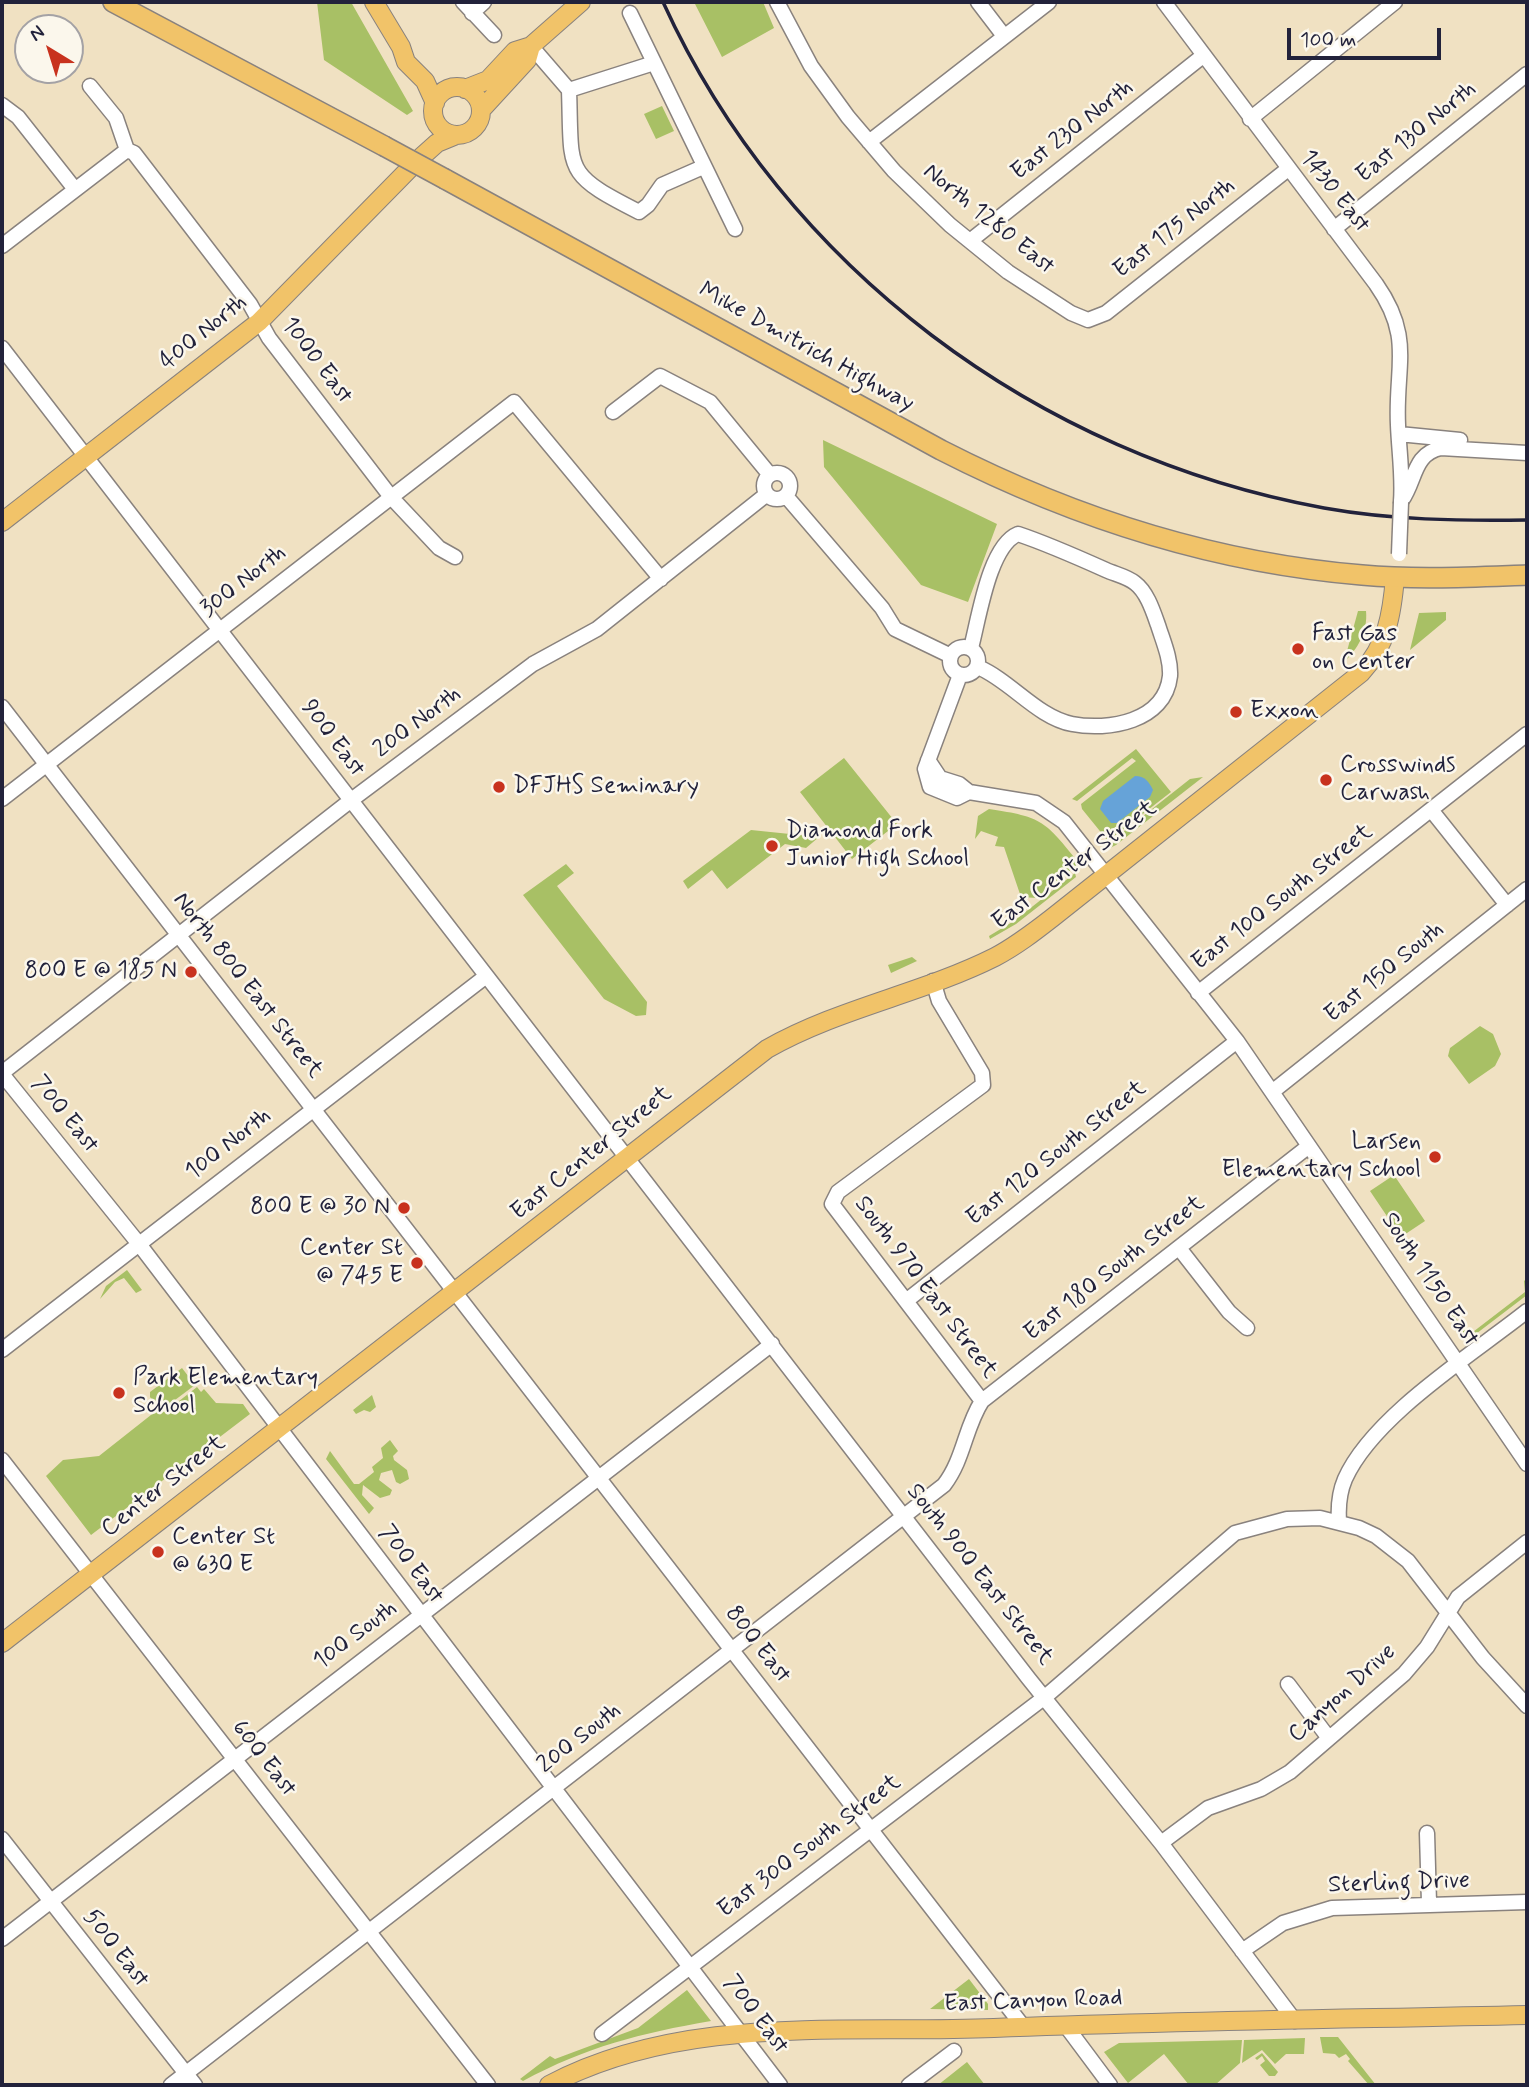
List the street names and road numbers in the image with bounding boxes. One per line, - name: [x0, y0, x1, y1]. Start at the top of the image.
- street label: East 230 North: [1006, 74, 1140, 188]
- street label: East 130 North: [1351, 76, 1483, 190]
- street label: 1430 East: [1293, 145, 1375, 239]
- street label: North 1280 East: [916, 158, 1060, 282]
- street label: East 175 North: [1108, 172, 1242, 286]
- street label: Mike Dmitrich Highway: [693, 277, 919, 419]
- street label: 400 North: [154, 289, 254, 377]
- street label: 1000 East: [274, 312, 358, 410]
- street label: 300 North: [195, 540, 293, 624]
- street label: 200 North: [369, 681, 467, 765]
- street label: 900 East: [294, 695, 370, 783]
- street label: East Center Street: [987, 795, 1163, 937]
- street label: East 100 South Street: [1187, 818, 1379, 978]
- street label: North 800 East Street: [166, 887, 328, 1085]
- street label: East 150 South: [1319, 916, 1451, 1030]
- street label: 700 East: [24, 1070, 104, 1160]
- street label: East 120 South Street: [961, 1075, 1153, 1233]
- street label: East Center Street: [506, 1080, 678, 1228]
- street label: 100 North: [180, 1103, 278, 1187]
- street label: East 180 South Street: [1019, 1190, 1211, 1348]
- street label: South 970 East Street: [847, 1191, 1003, 1385]
- street label: South 1150 East: [1374, 1208, 1484, 1352]
- street label: Center Street: [96, 1430, 232, 1544]
- street label: South 900 East Street: [899, 1478, 1059, 1672]
- street label: 700 East: [371, 1520, 449, 1610]
- street label: 100 South: [308, 1595, 404, 1677]
- street label: 800 East: [718, 1600, 796, 1690]
- street label: Canyon Drive: [1283, 1638, 1403, 1750]
- street label: 200 South: [532, 1697, 628, 1781]
- street label: 600 East: [224, 1715, 302, 1803]
- street label: East 300 South Street: [713, 1769, 907, 1925]
- street label: Sterling Drive: [1328, 1867, 1470, 1901]
- street label: 500 East: [76, 1904, 154, 1994]
- street label: 700 East: [716, 1970, 794, 2060]
- street label: East Canyon Road: [943, 1984, 1123, 2020]

